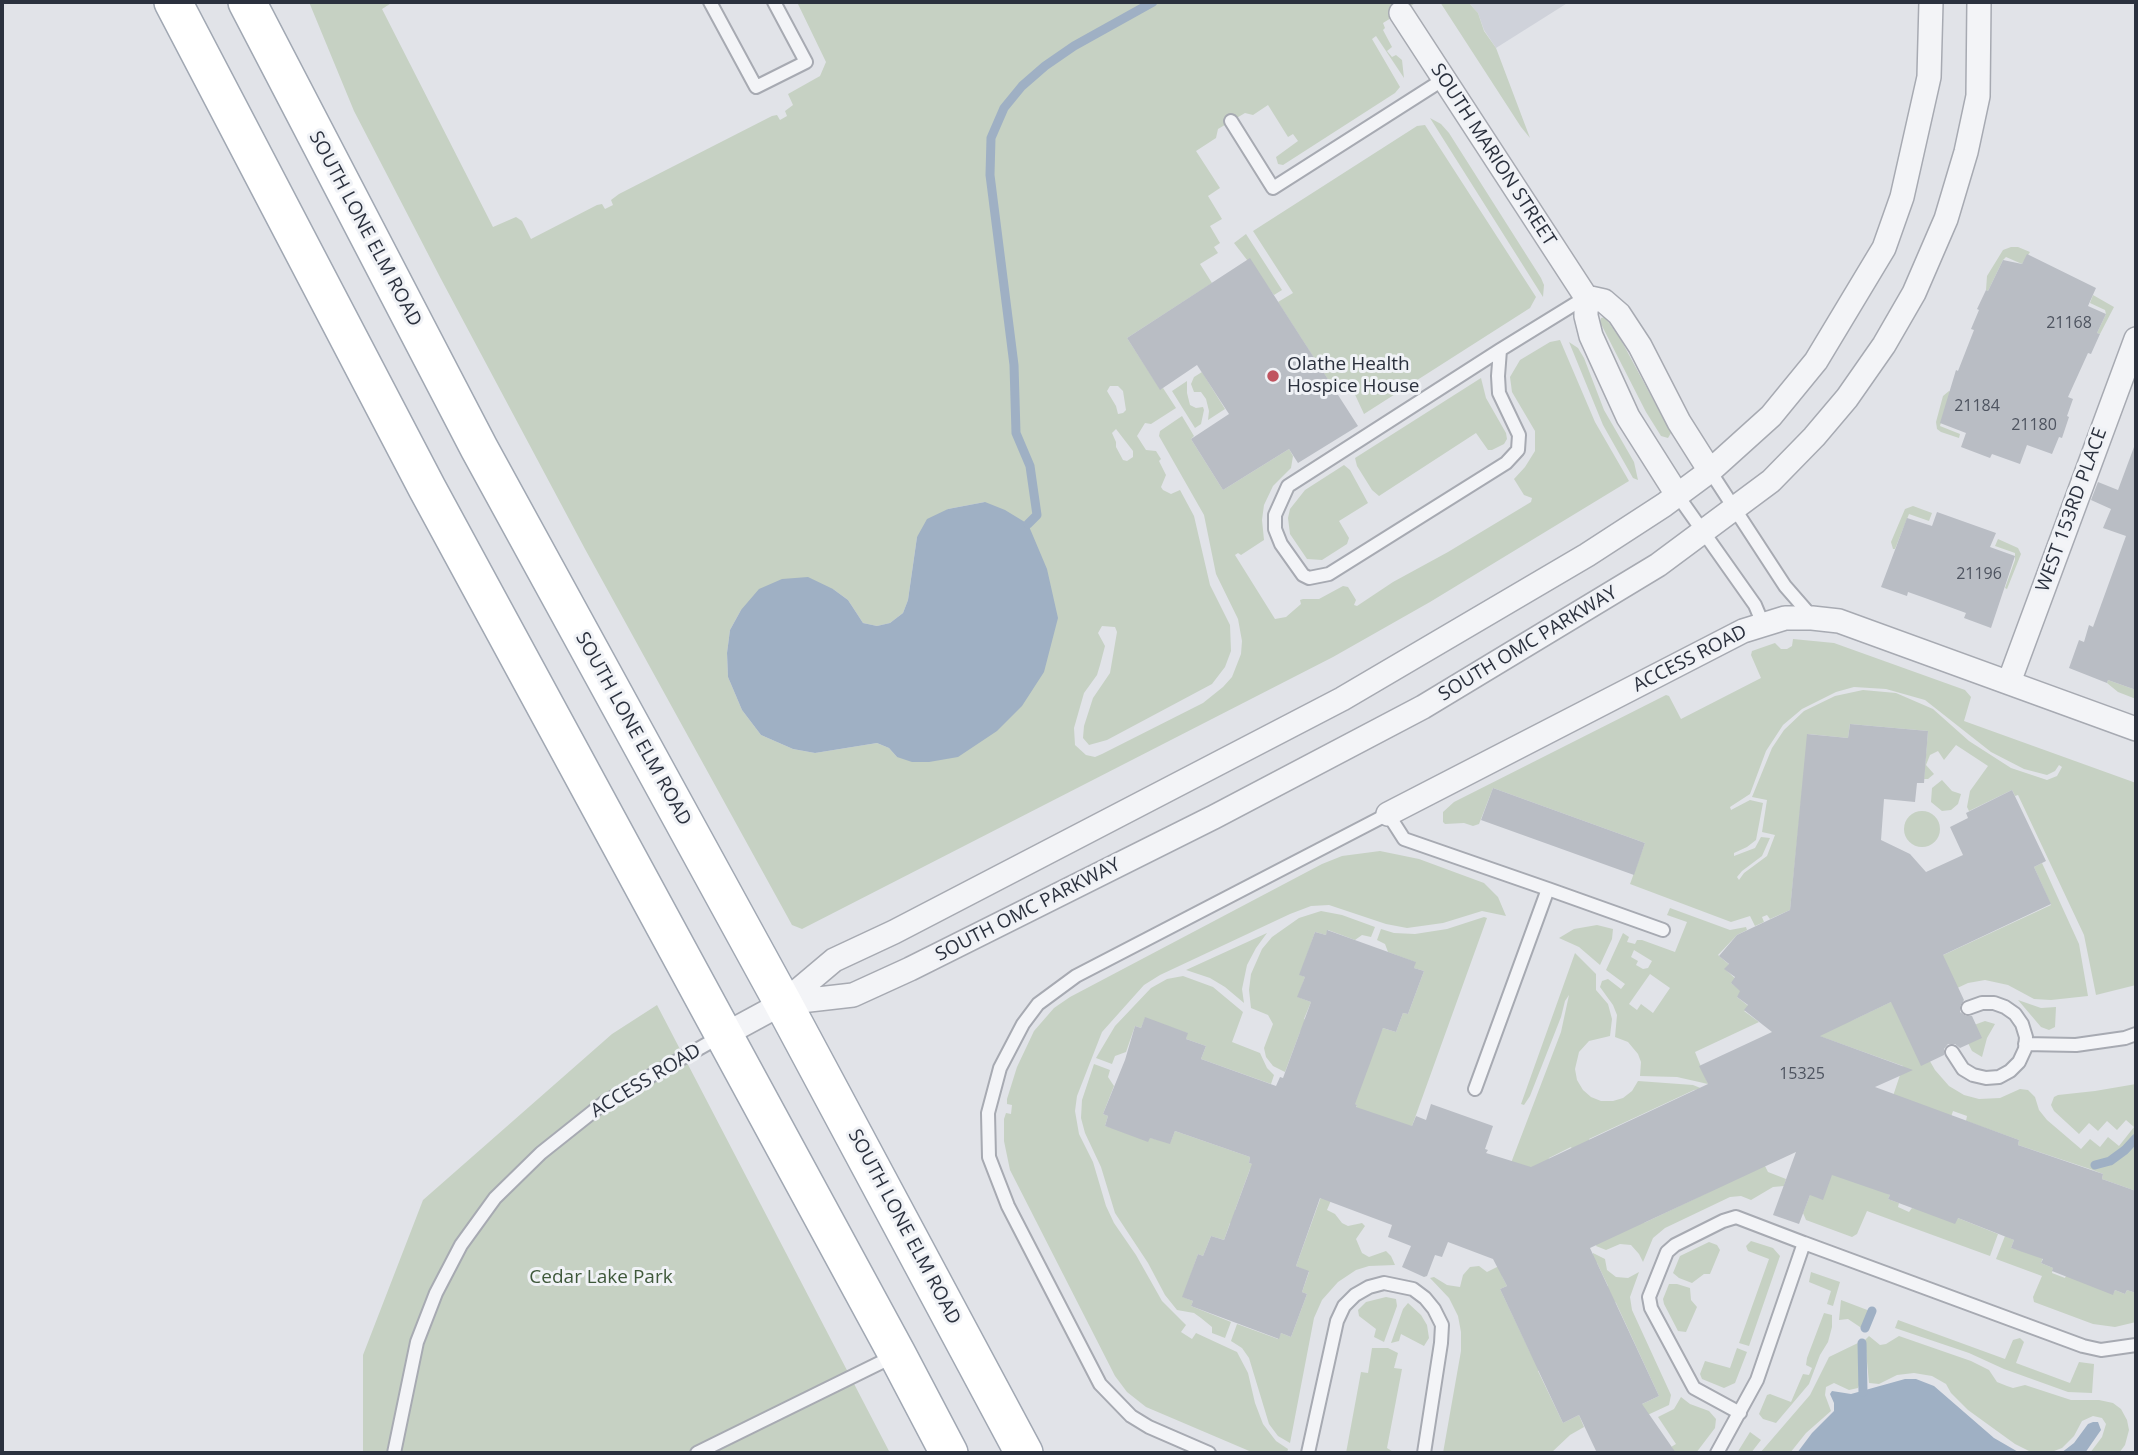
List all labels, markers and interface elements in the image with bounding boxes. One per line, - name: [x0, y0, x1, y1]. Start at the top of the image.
- street label: SOUTH MARION STREET: [1425, 60, 1561, 250]
- street label: SOUTH LONE ELM ROAD: [304, 128, 426, 330]
- house number: 21168: [2046, 313, 2092, 333]
- place label: Olathe Health Hospice House: [1287, 354, 1419, 398]
- marker: Olathe Health Hospice House: [1265, 368, 1281, 384]
- house number: 21184: [1954, 396, 2000, 416]
- house number: 21180: [2011, 415, 2057, 435]
- street label: WEST 153RD PLACE: [2032, 425, 2112, 595]
- house number: 21196: [1956, 564, 2002, 584]
- street label: SOUTH OMC PARKWAY: [1435, 582, 1621, 706]
- street label: ACCESS ROAD: [1629, 621, 1751, 697]
- street label: SOUTH LONE ELM ROAD: [570, 628, 696, 830]
- street label: SOUTH OMC PARKWAY: [932, 853, 1124, 967]
- street label: ACCESS ROAD: [587, 1039, 705, 1123]
- house number: 15325: [1779, 1064, 1825, 1084]
- street label: SOUTH LONE ELM ROAD: [843, 1126, 965, 1328]
- park label: Cedar Lake Park: [529, 1267, 673, 1289]

